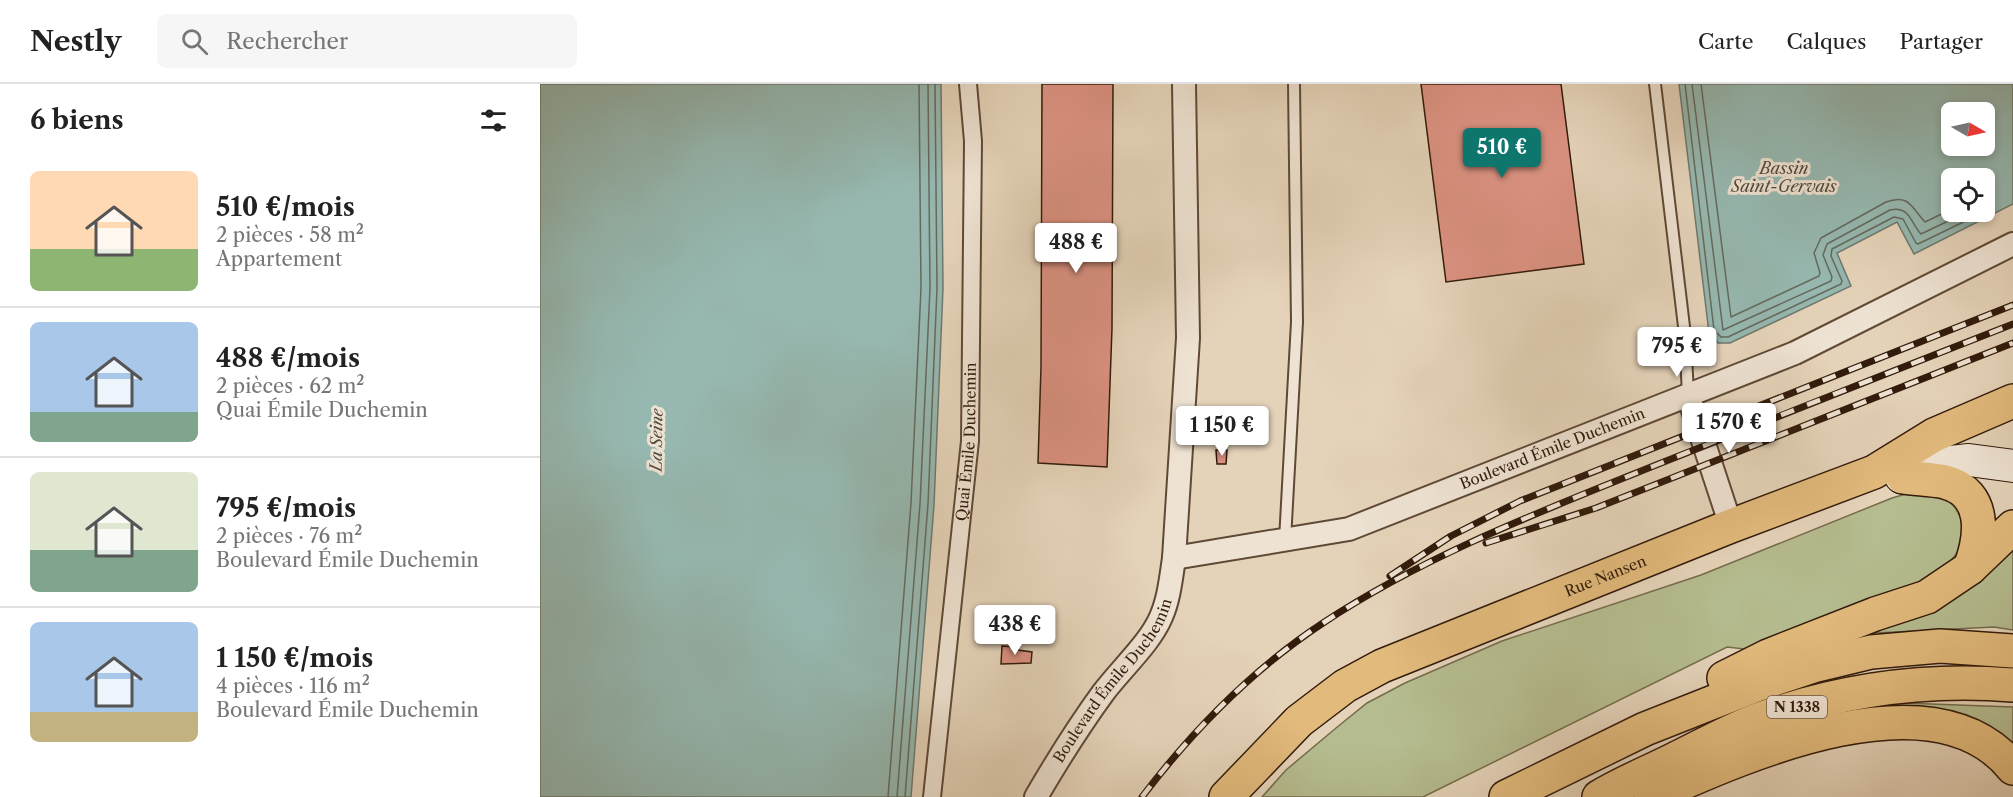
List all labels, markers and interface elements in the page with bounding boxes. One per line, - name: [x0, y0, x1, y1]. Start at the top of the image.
- search box: [157, 14, 577, 68]
- text: Nestly: [30, 24, 121, 58]
- icon: search: [178, 25, 211, 58]
- text: Rechercher: [226, 28, 348, 55]
- text: Carte: [1698, 29, 1753, 54]
- text: Calques: [1786, 29, 1866, 54]
- text: Partager: [1899, 29, 1983, 54]
- north arrow: [1941, 102, 1995, 156]
- map controls: [1941, 102, 1995, 222]
- text: 6 biens: [30, 104, 124, 136]
- icon: filters: [477, 104, 510, 137]
- pin: 510 €: [1460, 128, 1544, 179]
- text: 510 €: [1477, 135, 1527, 159]
- water label: Bassin Saint-Gervais: [1730, 158, 1837, 196]
- button: locate: [1941, 168, 1995, 222]
- text: 510 €/mois: [216, 191, 355, 223]
- icon: home: [78, 195, 150, 267]
- text: 2 pièces · 58 m²: [216, 223, 364, 247]
- pin: 488 €: [1034, 223, 1118, 274]
- text: 488 €: [1049, 230, 1103, 254]
- text: Appartement: [216, 247, 342, 271]
- pin: 795 €: [1635, 327, 1719, 378]
- text: 795 €: [1651, 334, 1703, 358]
- text: 488 €/mois: [216, 342, 360, 374]
- icon: home: [78, 346, 150, 418]
- street label: Quai Émile Duchemin: [952, 362, 980, 522]
- text: 2 pièces · 62 m²: [216, 374, 364, 398]
- text: Quai Émile Duchemin: [216, 398, 428, 422]
- street label: Boulevard Émile Duchemin: [1457, 403, 1648, 493]
- pin: 1 570 €: [1674, 403, 1784, 454]
- pin: 1 150 €: [1167, 406, 1277, 457]
- water label: La Seine: [645, 407, 667, 473]
- text: 1 570 €: [1696, 410, 1762, 434]
- text: 1 150 €: [1190, 413, 1254, 437]
- text: 795 €/mois: [216, 492, 356, 524]
- icon: home: [78, 496, 150, 568]
- text: 2 pièces · 76 m²: [216, 524, 362, 548]
- text: Boulevard Émile Duchemin: [216, 548, 479, 572]
- street label: Rue Nansen: [1562, 551, 1649, 601]
- street label: Boulevard Émile Duchemin: [1049, 596, 1176, 766]
- pin: 438 €: [973, 605, 1057, 656]
- text: 438 €: [988, 612, 1042, 636]
- text: 1 150 €/mois: [216, 642, 373, 674]
- icon: home: [78, 646, 150, 718]
- text: 4 pièces · 116 m²: [216, 674, 370, 698]
- road number: N 1338: [1767, 696, 1827, 718]
- text: Boulevard Émile Duchemin: [216, 698, 479, 722]

